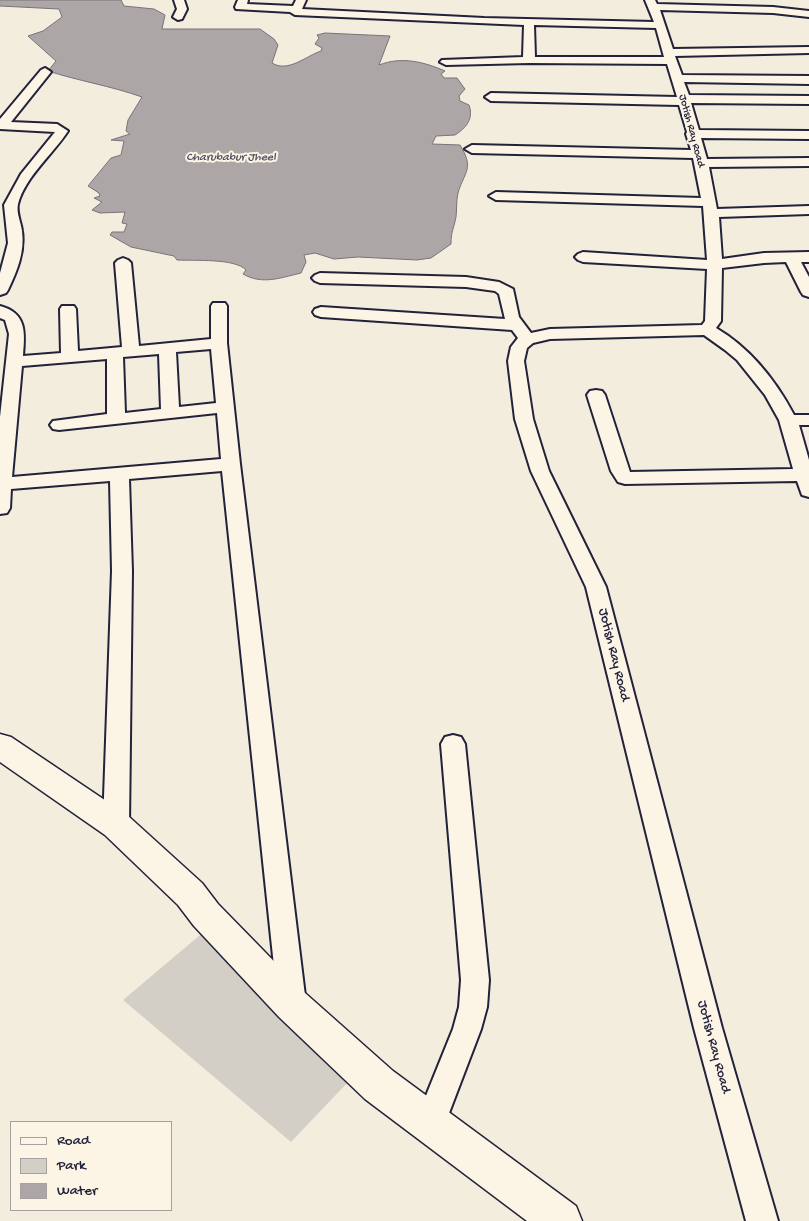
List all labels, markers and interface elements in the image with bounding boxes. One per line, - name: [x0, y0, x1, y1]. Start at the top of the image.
- street label: Jotish Ray Road: [675, 93, 707, 169]
- water label: Charubabur Jheel: [186, 151, 276, 165]
- street label: Jotish Ray Road: [593, 607, 633, 703]
- street label: Jotish Ray Road: [693, 999, 733, 1095]
- legend: [10, 1121, 172, 1211]
- text: Road: [57, 1132, 90, 1150]
- text: Park: [57, 1157, 86, 1175]
- text: Water: [57, 1182, 97, 1200]

